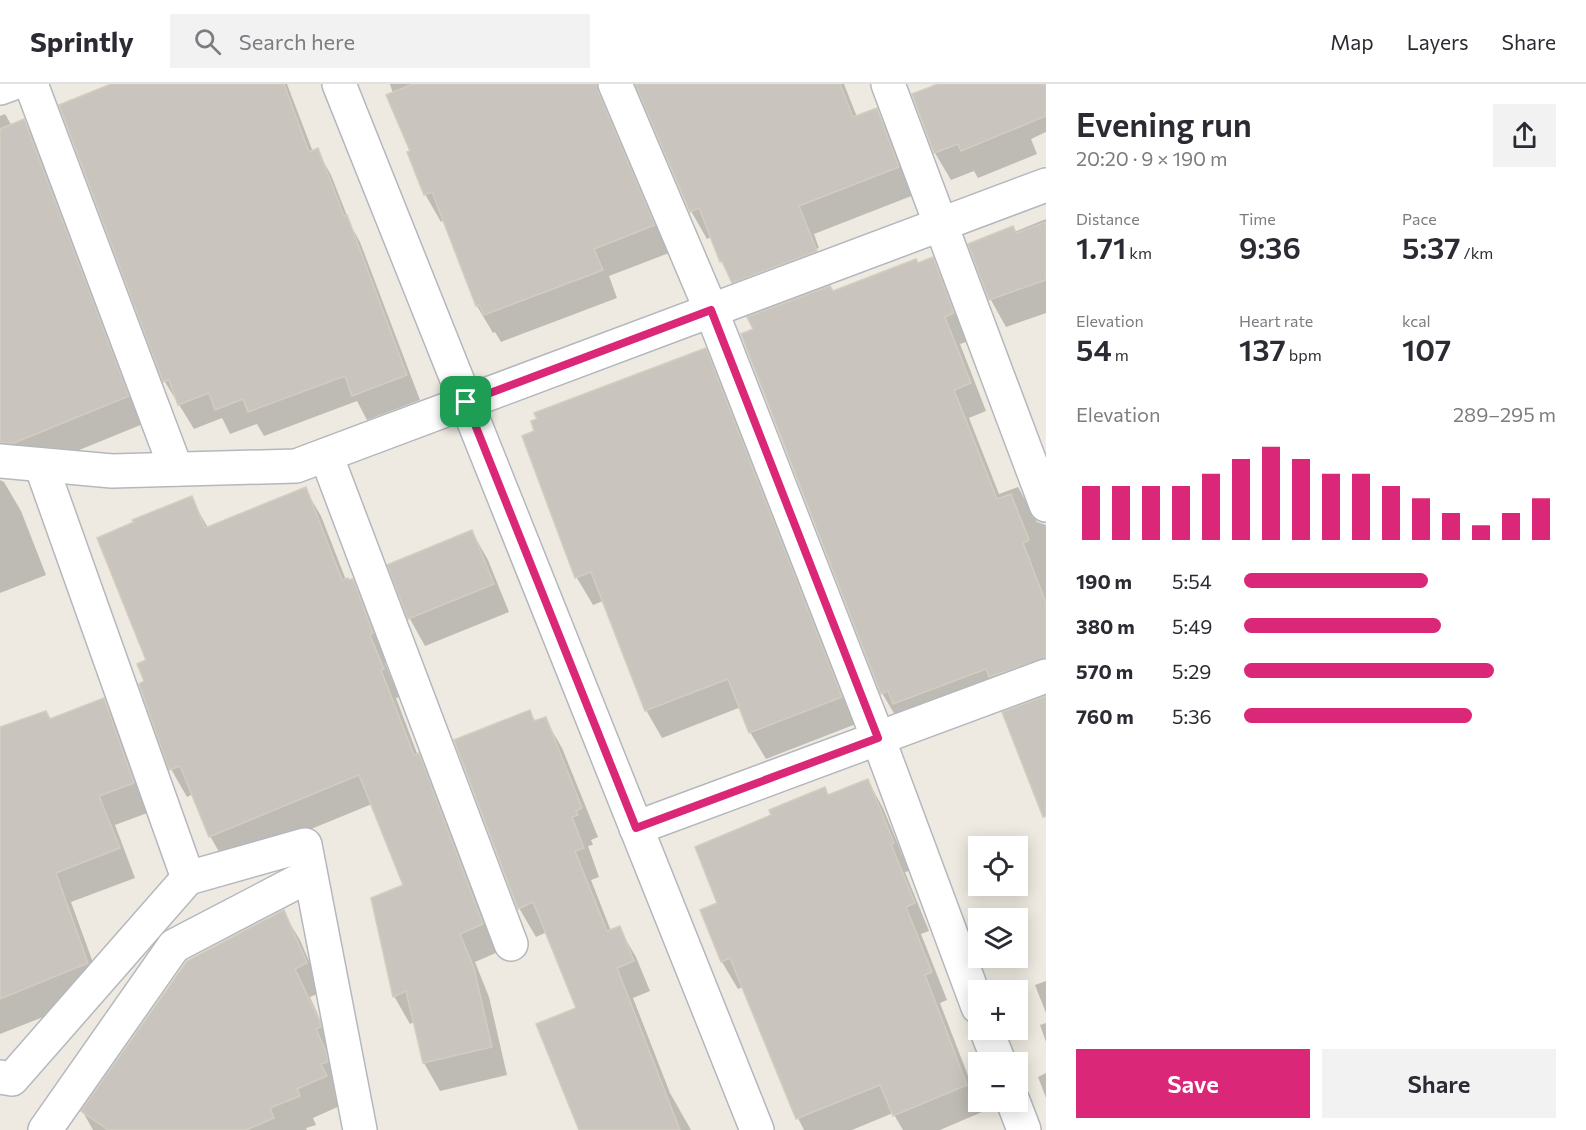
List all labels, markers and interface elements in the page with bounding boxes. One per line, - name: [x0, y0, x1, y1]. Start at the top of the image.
- search box: [170, 14, 590, 68]
- text: Sprintly: [30, 24, 134, 58]
- icon: search: [191, 25, 224, 58]
- text: Search here: [239, 28, 355, 55]
- text: Map: [1330, 29, 1374, 54]
- text: Layers: [1407, 29, 1469, 54]
- text: Share: [1502, 29, 1556, 54]
- text: Evening run: [1076, 103, 1252, 144]
- button: share: [1493, 104, 1556, 167]
- text: 20:20 · 9 × 190 m: [1076, 146, 1227, 170]
- text: Distance: [1076, 209, 1140, 228]
- text: Time: [1239, 209, 1276, 228]
- text: Pace: [1402, 209, 1437, 228]
- text: 1.71: [1076, 228, 1126, 265]
- text: 9:36: [1239, 228, 1301, 265]
- text: 5:37: [1402, 228, 1460, 265]
- text: km: [1126, 243, 1152, 262]
- text: /km: [1460, 243, 1493, 262]
- text: Elevation: [1076, 311, 1144, 330]
- text: Heart rate: [1239, 311, 1313, 330]
- text: kcal: [1402, 311, 1431, 330]
- text: 54: [1076, 330, 1112, 367]
- text: 137: [1239, 330, 1286, 367]
- text: 107: [1402, 330, 1451, 367]
- text: m: [1112, 345, 1129, 364]
- text: bpm: [1286, 345, 1322, 364]
- pin: [440, 376, 491, 427]
- icon: arrive: [449, 385, 482, 418]
- text: Elevation: [1076, 402, 1161, 426]
- text: 289–295 m: [1453, 402, 1556, 426]
- text: 190 m: [1076, 569, 1132, 593]
- text: 5:54: [1172, 569, 1212, 593]
- text: 380 m: [1076, 614, 1135, 638]
- text: 5:49: [1172, 614, 1212, 638]
- text: 570 m: [1076, 659, 1133, 683]
- text: 5:29: [1172, 659, 1211, 683]
- text: 760 m: [1076, 704, 1134, 728]
- text: 5:36: [1172, 704, 1212, 728]
- map controls: [968, 836, 1028, 1112]
- button: locate: [968, 836, 1028, 896]
- button: layers: [968, 908, 1028, 968]
- button: +: [968, 980, 1028, 1040]
- button: Save: [1076, 1049, 1310, 1118]
- button: Share: [1322, 1049, 1556, 1118]
- button: −: [968, 1052, 1028, 1112]

